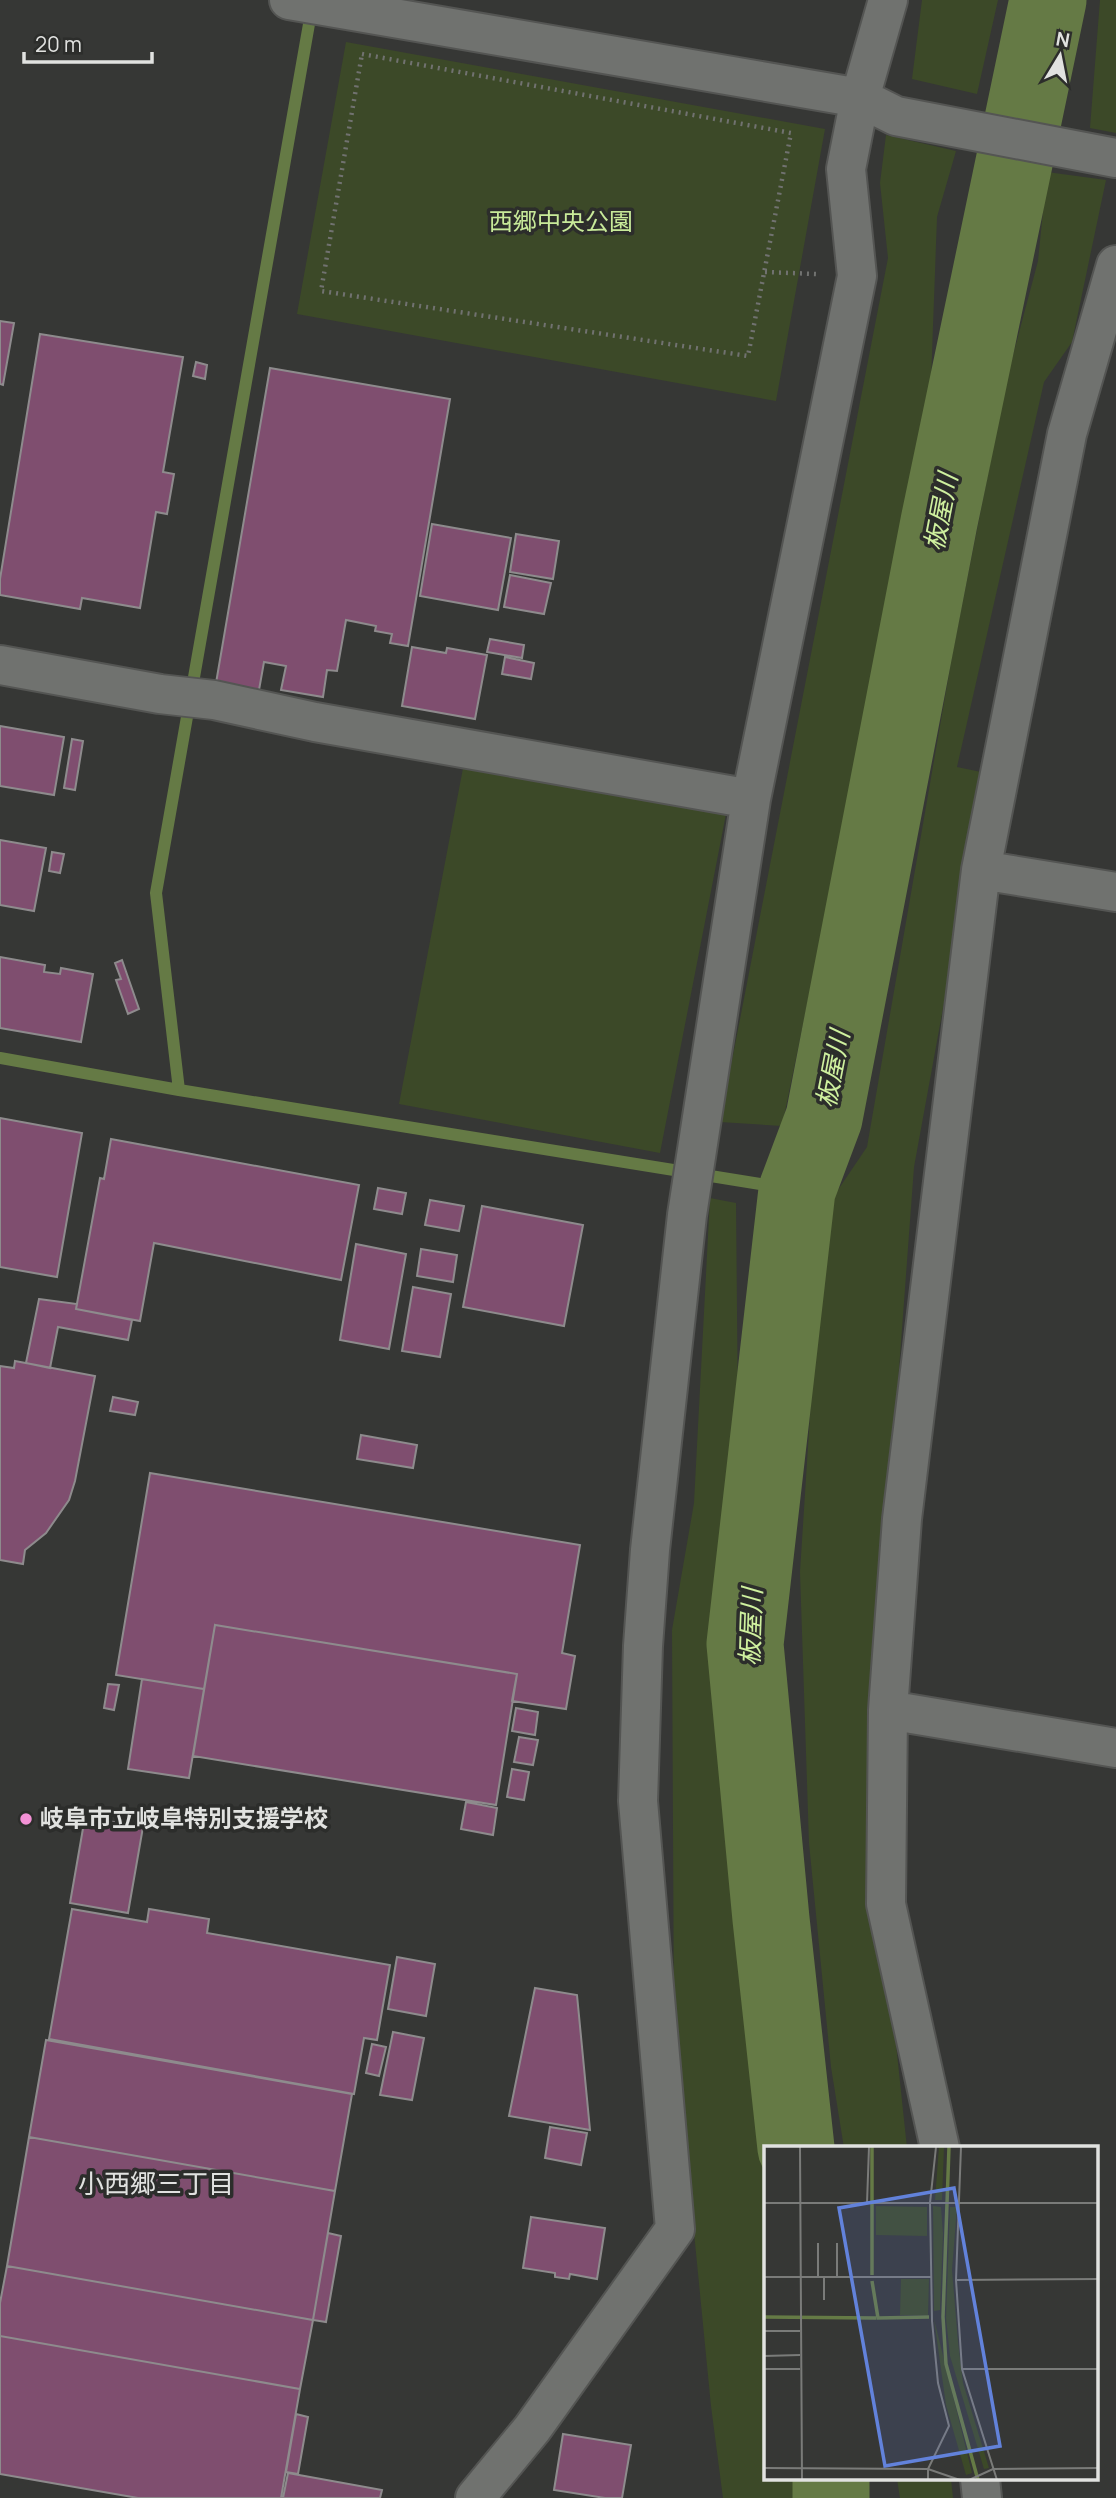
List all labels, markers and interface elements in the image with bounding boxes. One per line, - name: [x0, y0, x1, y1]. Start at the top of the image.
- scale bar: [24, 21, 152, 65]
- north arrow: [1025, 21, 1095, 91]
- text: N: [1054, 25, 1072, 53]
- text: 20 m: [35, 30, 82, 58]
- park label: 西郷中央公園: [489, 204, 633, 237]
- water label: 板屋川: [915, 467, 966, 554]
- water label: 板屋川: [807, 1024, 858, 1111]
- water label: 板屋川: [731, 1584, 769, 1667]
- place label: 岐阜市立岐阜特別支援学校: [40, 1801, 328, 1834]
- marker: 岐阜市立岐阜特別支援学校: [18, 1811, 34, 1827]
- inset map: [764, 2146, 1098, 2480]
- district label: 小西郷三丁目: [78, 2165, 234, 2201]

